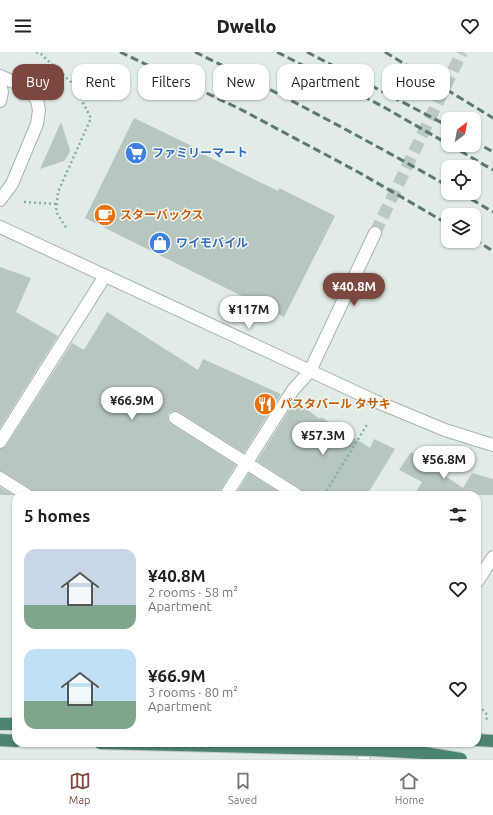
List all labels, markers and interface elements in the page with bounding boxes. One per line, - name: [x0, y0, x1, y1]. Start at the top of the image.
- icon: menu: [12, 15, 34, 37]
- icon: heart: [459, 15, 481, 37]
- text: Dwello: [217, 16, 276, 36]
- chip: Buy: [12, 64, 64, 100]
- chip: Rent: [72, 64, 130, 100]
- chip: Filters: [138, 64, 205, 100]
- chip: New: [213, 64, 269, 100]
- chip: Apartment: [277, 64, 374, 100]
- chip: House: [382, 64, 450, 100]
- north arrow: [441, 112, 481, 152]
- map controls: [441, 112, 481, 248]
- supermarket icon: ファミリーマート: [123, 140, 149, 166]
- place label: ファミリーマート: [152, 146, 248, 159]
- button: locate: [441, 160, 481, 200]
- cafe icon: スターバックス: [92, 202, 118, 228]
- place label: スターバックス: [120, 208, 204, 221]
- button: layers: [441, 208, 481, 248]
- shop icon: ワイモバイル: [147, 230, 173, 256]
- place label: ワイモバイル: [176, 236, 248, 249]
- pin: ¥40.8M: [321, 273, 387, 307]
- text: ¥40.8M: [332, 279, 376, 293]
- pin: ¥117M: [221, 296, 277, 330]
- text: ¥117M: [229, 302, 269, 316]
- pin: ¥66.9M: [99, 387, 165, 421]
- restaurant icon: パスタバール タサキ: [252, 391, 278, 417]
- text: ¥66.9M: [110, 393, 154, 407]
- place label: パスタバール タサキ: [280, 397, 391, 410]
- pin: ¥57.3M: [290, 422, 356, 456]
- text: ¥57.3M: [301, 428, 345, 442]
- pin: ¥56.8M: [411, 446, 477, 480]
- text: ¥56.8M: [422, 452, 466, 466]
- icon: filters: [447, 504, 469, 526]
- text: 5 homes: [24, 506, 90, 525]
- icon: home: [56, 565, 104, 613]
- text: ¥40.8M: [148, 566, 206, 585]
- icon: heart: [447, 578, 469, 600]
- text: 2 rooms · 58 m²: [148, 585, 238, 599]
- text: Apartment: [148, 599, 212, 613]
- icon: home: [56, 665, 104, 713]
- text: ¥66.9M: [148, 666, 206, 685]
- icon: heart: [447, 678, 469, 700]
- text: 3 rooms · 80 m²: [148, 685, 238, 699]
- text: Apartment: [148, 699, 212, 713]
- tab: Map: [69, 770, 91, 806]
- tab: Saved: [228, 770, 257, 806]
- tab: Home: [395, 770, 424, 806]

